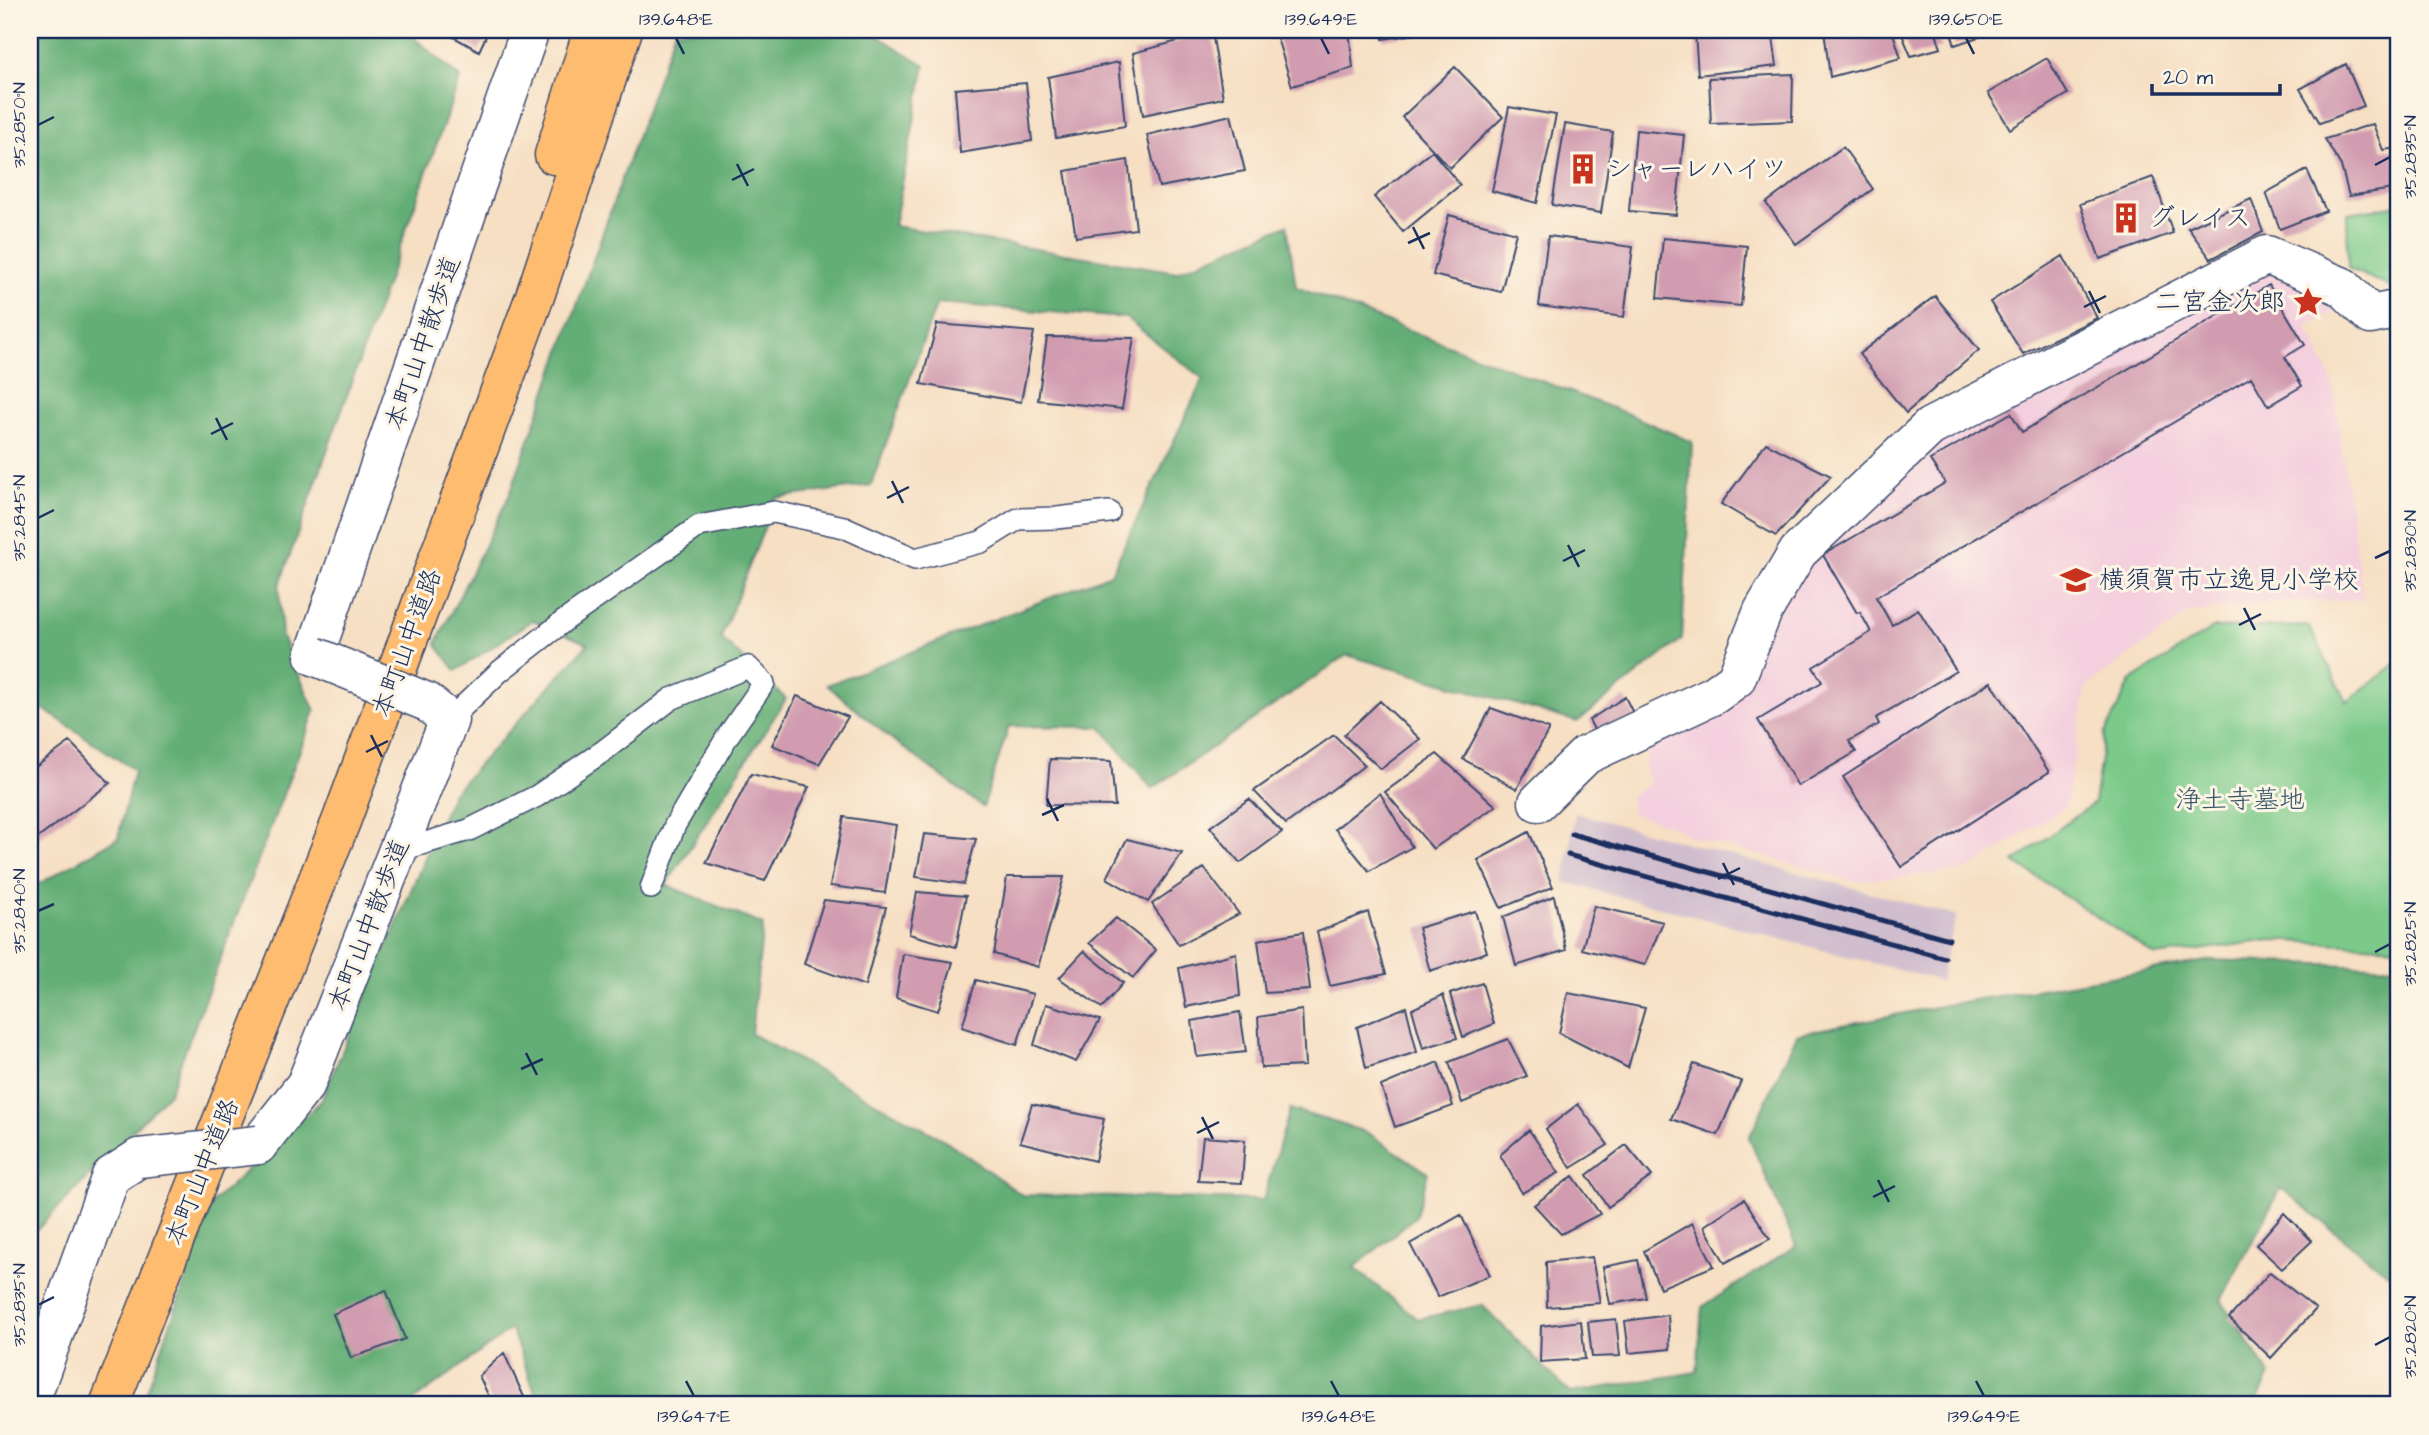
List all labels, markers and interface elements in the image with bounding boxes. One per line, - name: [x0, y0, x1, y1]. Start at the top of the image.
- text: 139.648°E: [639, 7, 713, 32]
- text: 139.649°E: [1285, 7, 1358, 32]
- text: 139.650°E: [1929, 7, 2003, 32]
- scale bar: [2152, 52, 2280, 96]
- text: 20 m: [2163, 63, 2214, 92]
- text: 35.2850°N: [7, 82, 32, 168]
- text: 35.2835°N: [2398, 115, 2423, 199]
- place label: シャーレハイツ: [1606, 151, 1787, 187]
- building icon: シャーレハイツ: [1566, 152, 1600, 186]
- place label: グレイス: [2149, 200, 2251, 236]
- building icon: グレイス: [2109, 201, 2143, 235]
- street label: 本町山中散歩道: [376, 251, 470, 435]
- place label: 二宮金次郎: [2155, 284, 2285, 320]
- place icon: 二宮金次郎: [2291, 285, 2325, 319]
- text: 35.2845°N: [7, 475, 32, 561]
- text: 35.2830°N: [2398, 510, 2423, 592]
- place label: 横須賀市立逸見小学校: [2099, 562, 2359, 598]
- school or university icon: 横須賀市立逸見小学校: [2059, 563, 2093, 597]
- street label: 本町山中道路: [363, 564, 451, 722]
- park label: 浄土寺墓地: [2175, 782, 2305, 818]
- street label: 本町山中散歩道: [320, 834, 418, 1016]
- text: 35.2840°N: [7, 868, 32, 954]
- text: 35.2825°N: [2398, 902, 2423, 986]
- street label: 本町山中道路: [156, 1093, 248, 1251]
- text: 35.2835°N: [7, 1263, 32, 1347]
- text: 35.2820°N: [2398, 1295, 2423, 1379]
- text: 139.647°E: [657, 1404, 731, 1429]
- text: 139.648°E: [1302, 1404, 1376, 1429]
- text: 139.649°E: [1948, 1404, 2021, 1429]

